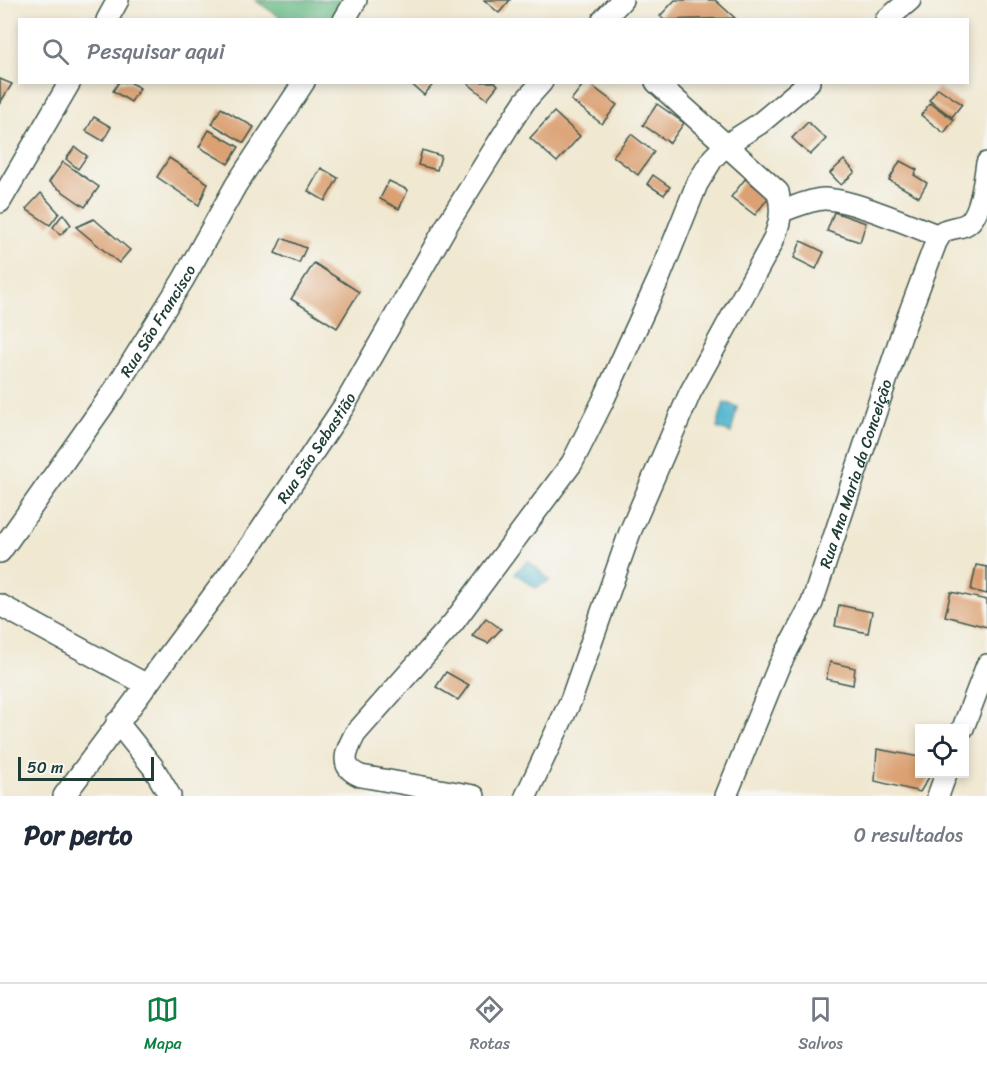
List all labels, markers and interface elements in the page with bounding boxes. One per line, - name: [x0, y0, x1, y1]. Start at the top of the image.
- search box: [18, 18, 969, 84]
- text: Pesquisar aqui: [87, 32, 225, 71]
- icon: search: [39, 35, 72, 68]
- street label: Rua São Francisco: [112, 259, 204, 383]
- street label: Rua Ana Maria da Conceição: [811, 375, 901, 572]
- street label: Rua São Sebastião: [269, 387, 364, 510]
- map controls: [915, 724, 969, 778]
- button: locate: [915, 724, 969, 778]
- text: 50 m: [27, 753, 63, 782]
- scale bar: [18, 754, 154, 782]
- text: Por perto: [24, 812, 132, 858]
- text: 0 resultados: [853, 818, 963, 853]
- tab: Mapa: [144, 993, 182, 1058]
- tab: Rotas: [470, 993, 510, 1058]
- tab: Salvos: [798, 993, 843, 1058]

